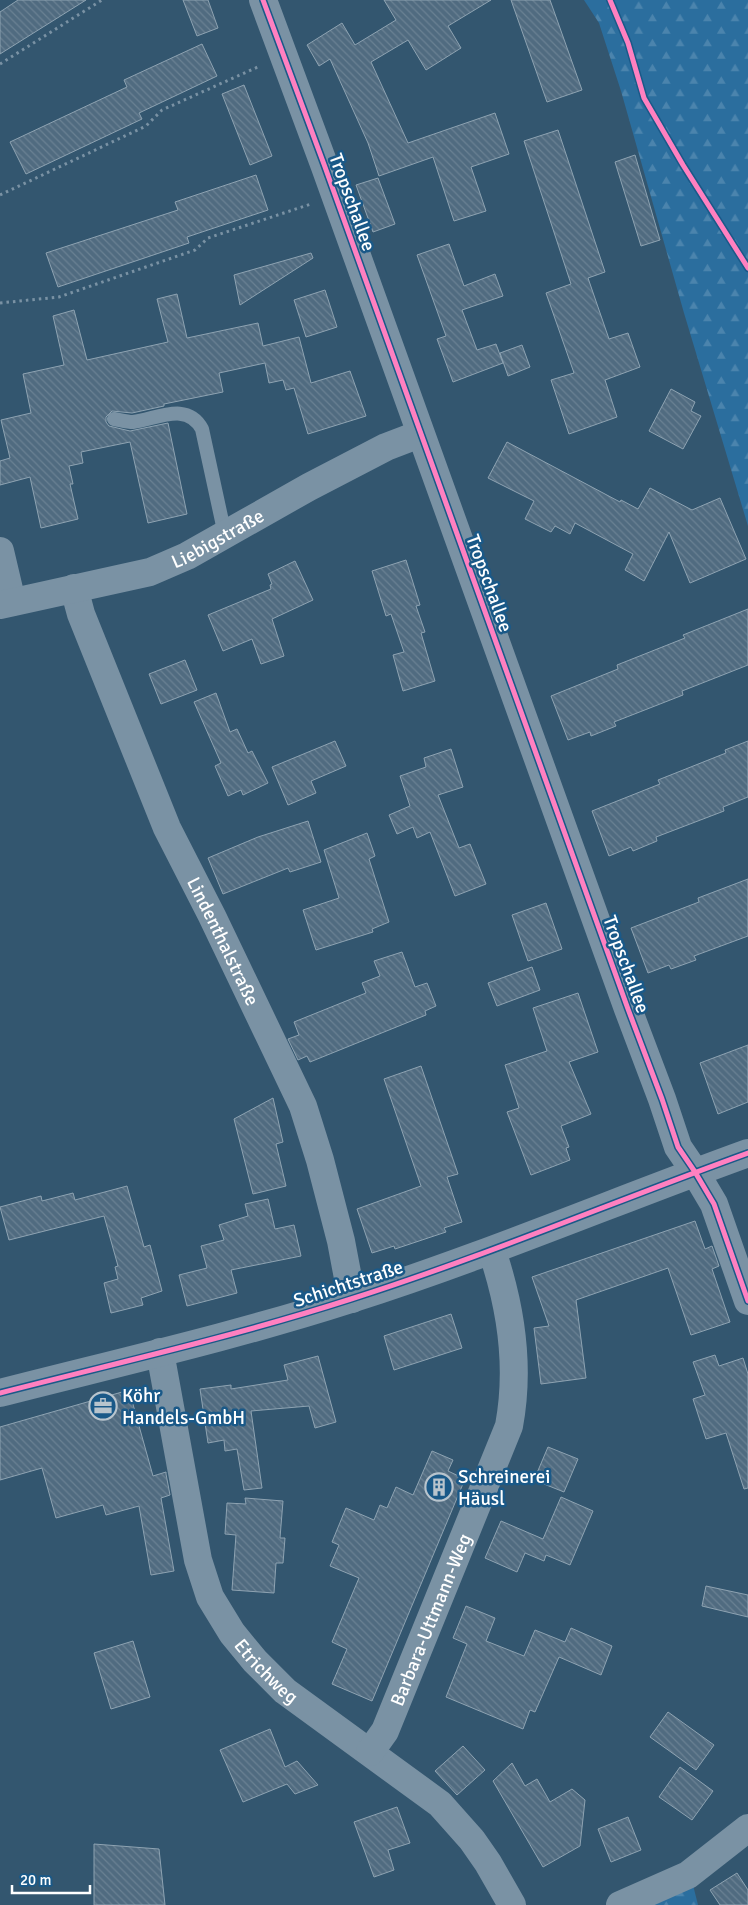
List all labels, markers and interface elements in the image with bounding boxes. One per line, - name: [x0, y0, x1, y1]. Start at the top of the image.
- street label: Tropschallee: [323, 150, 381, 254]
- street label: Liebigstraße: [168, 504, 269, 574]
- street label: Tropschallee: [460, 531, 518, 635]
- street label: Lindenthalstraße: [181, 873, 264, 1010]
- street label: Tropschallee: [597, 912, 655, 1016]
- street label: Schichtstraße: [290, 1255, 406, 1313]
- place label: Köhr Handels-GmbH: [122, 1384, 245, 1430]
- office icon: Köhr Handels-GmbH: [88, 1391, 118, 1421]
- place label: Schreinerei Häusl: [458, 1465, 550, 1511]
- building icon: Schreinerei Häusl: [424, 1472, 454, 1502]
- street label: Barbara-Uttmann-Weg: [385, 1530, 477, 1710]
- street label: Etrichweg: [229, 1634, 303, 1710]
- scale bar: [12, 1862, 90, 1894]
- text: 20 m: [20, 1871, 51, 1889]

